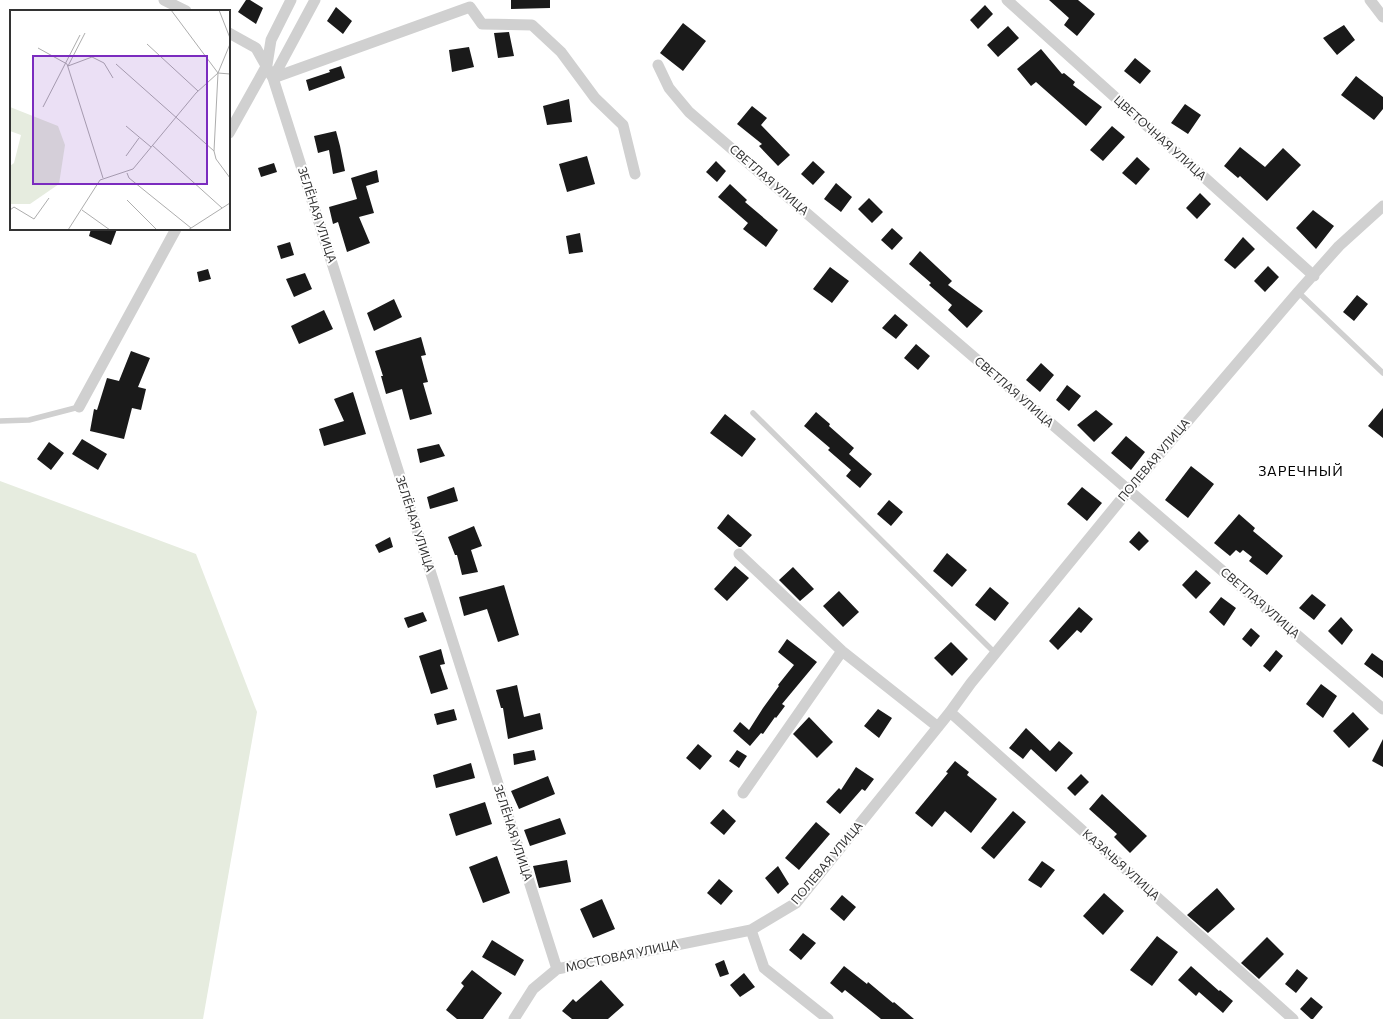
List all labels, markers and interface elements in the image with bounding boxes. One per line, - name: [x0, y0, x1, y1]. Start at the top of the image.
- inset map: [10, 10, 230, 230]
- street label: ЦВЕТОЧНАЯ УЛИЦА: [1112, 92, 1210, 182]
- street label: СВЕТЛАЯ УЛИЦА: [727, 141, 812, 217]
- street label: ЗЕЛЁНАЯ УЛИЦА: [296, 165, 340, 265]
- street label: СВЕТЛАЯ УЛИЦА: [972, 353, 1057, 429]
- street label: ПОЛЕВАЯ УЛИЦА: [1115, 415, 1192, 504]
- district label: ЗАРЕЧНЫЙ: [1258, 462, 1344, 479]
- street label: ЗЕЛЁНАЯ УЛИЦА: [394, 474, 438, 574]
- street label: СВЕТЛАЯ УЛИЦА: [1218, 564, 1303, 640]
- street label: ЗЕЛЁНАЯ УЛИЦА: [492, 783, 536, 883]
- street label: ПОЛЕВАЯ УЛИЦА: [788, 818, 865, 907]
- street label: КАЗАЧЬЯ УЛИЦА: [1080, 826, 1163, 903]
- street label: МОСТОВАЯ УЛИЦА: [564, 936, 680, 974]

